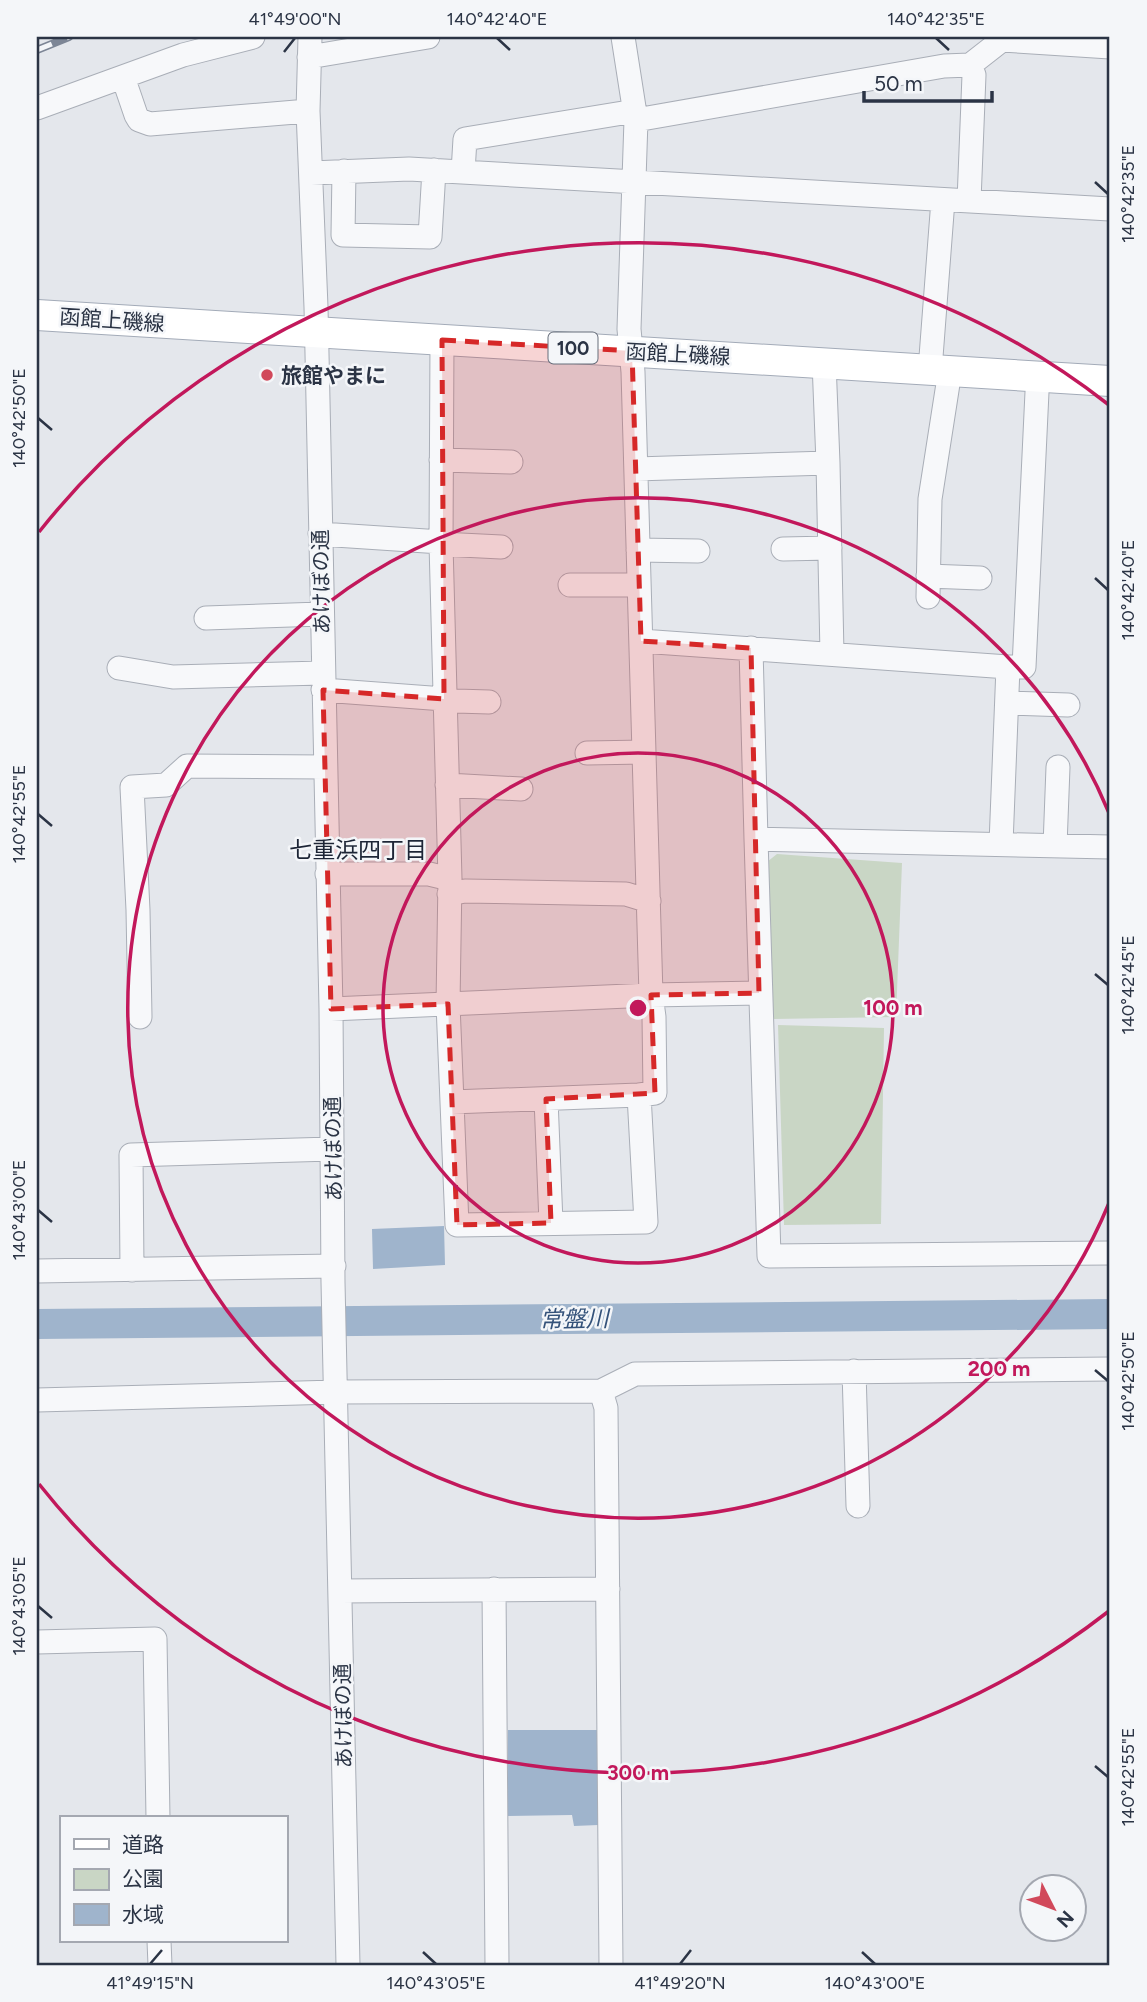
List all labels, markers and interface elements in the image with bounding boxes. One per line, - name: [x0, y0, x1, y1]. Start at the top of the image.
- text: 41°49'00"N: [249, 8, 342, 30]
- text: 140°42'40"E: [447, 8, 547, 30]
- text: 140°42'35"E: [887, 8, 985, 30]
- scale bar: [864, 60, 991, 104]
- text: 50 m: [874, 71, 923, 96]
- text: 140°42'35"E: [1117, 145, 1139, 243]
- street label: 函館上磯線: [59, 304, 165, 336]
- road number: 100: [548, 332, 598, 364]
- street label: 函館上磯線: [625, 339, 731, 369]
- place label: 旅館やまに: [281, 363, 386, 388]
- marker: 旅館やまに: [259, 367, 275, 383]
- text: 140°42'50"E: [8, 368, 30, 468]
- street label: あけぼの通: [308, 529, 334, 635]
- text: 140°42'40"E: [1117, 540, 1139, 640]
- text: 140°42'55"E: [8, 765, 30, 863]
- district label: 七重浜四丁目: [289, 836, 427, 864]
- text: 140°42'45"E: [1117, 935, 1139, 1035]
- text: 100 m: [863, 995, 923, 1020]
- centre of rings: [626, 996, 650, 1020]
- street label: あけぼの通: [320, 1096, 346, 1202]
- text: 140°43'00"E: [8, 1160, 30, 1260]
- water label: 常盤川: [539, 1304, 612, 1334]
- text: 140°42'50"E: [1117, 1331, 1139, 1431]
- text: 200 m: [968, 1356, 1030, 1381]
- text: 140°43'05"E: [8, 1556, 30, 1656]
- street label: あけぼの通: [330, 1663, 356, 1769]
- text: 140°42'55"E: [1117, 1728, 1139, 1826]
- text: 300 m: [607, 1760, 669, 1785]
- legend: [60, 1816, 287, 1942]
- text: 道路: [122, 1832, 164, 1857]
- text: 公園: [122, 1866, 164, 1891]
- north arrow: [1018, 1872, 1088, 1942]
- text: 水域: [122, 1902, 164, 1927]
- text: N: [1052, 1906, 1079, 1932]
- text: 41°49'15"N: [106, 1972, 194, 1994]
- text: 140°43'05"E: [386, 1972, 486, 1994]
- text: 41°49'20"N: [634, 1972, 726, 1994]
- text: 140°43'00"E: [825, 1972, 925, 1994]

